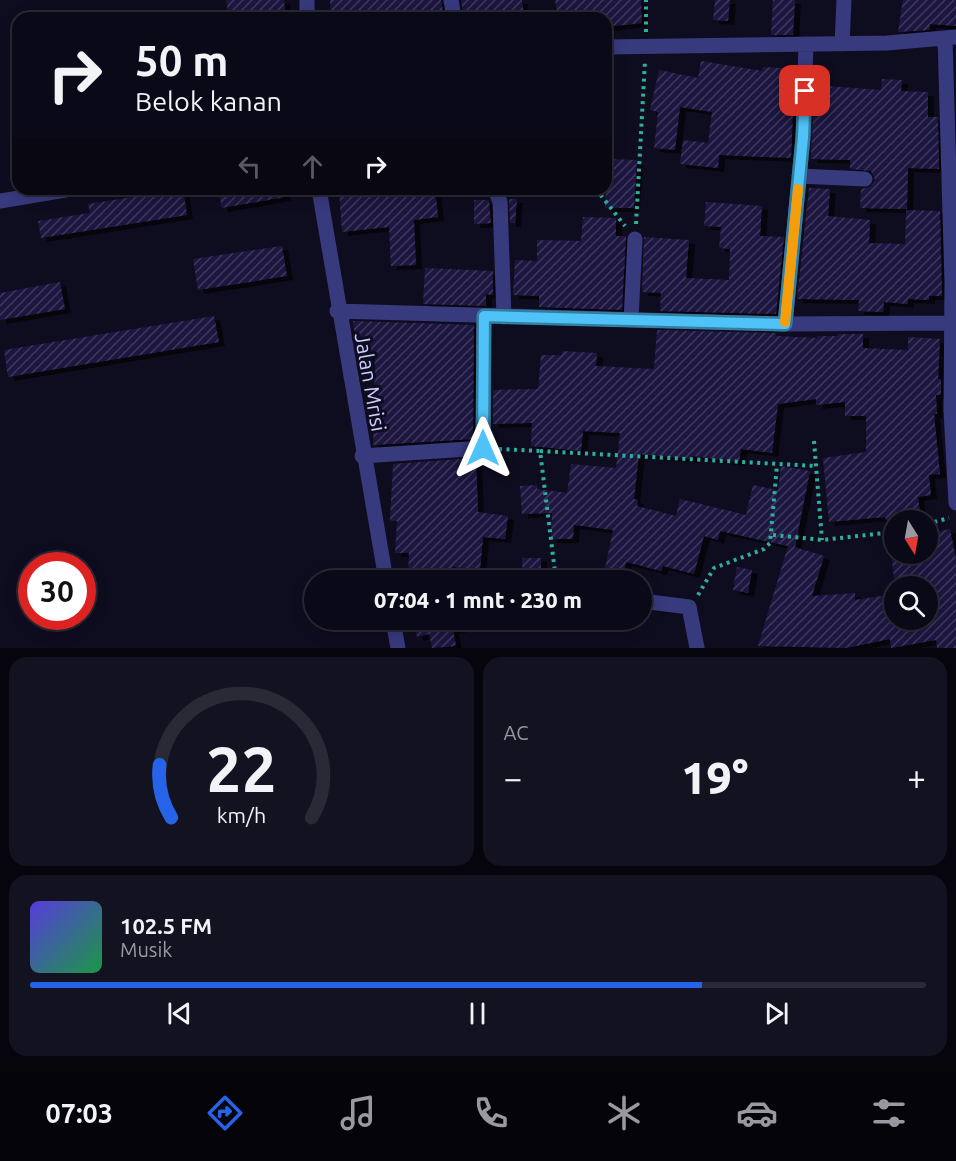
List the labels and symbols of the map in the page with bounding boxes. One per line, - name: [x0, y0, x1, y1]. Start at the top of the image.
- pin: [779, 65, 830, 116]
- street label: Jalan Mrisi: [351, 331, 391, 433]
- position arrow: [451, 416, 515, 480]
- north arrow: [884, 510, 938, 564]
- speed limit sign: 30: [18, 552, 96, 630]

